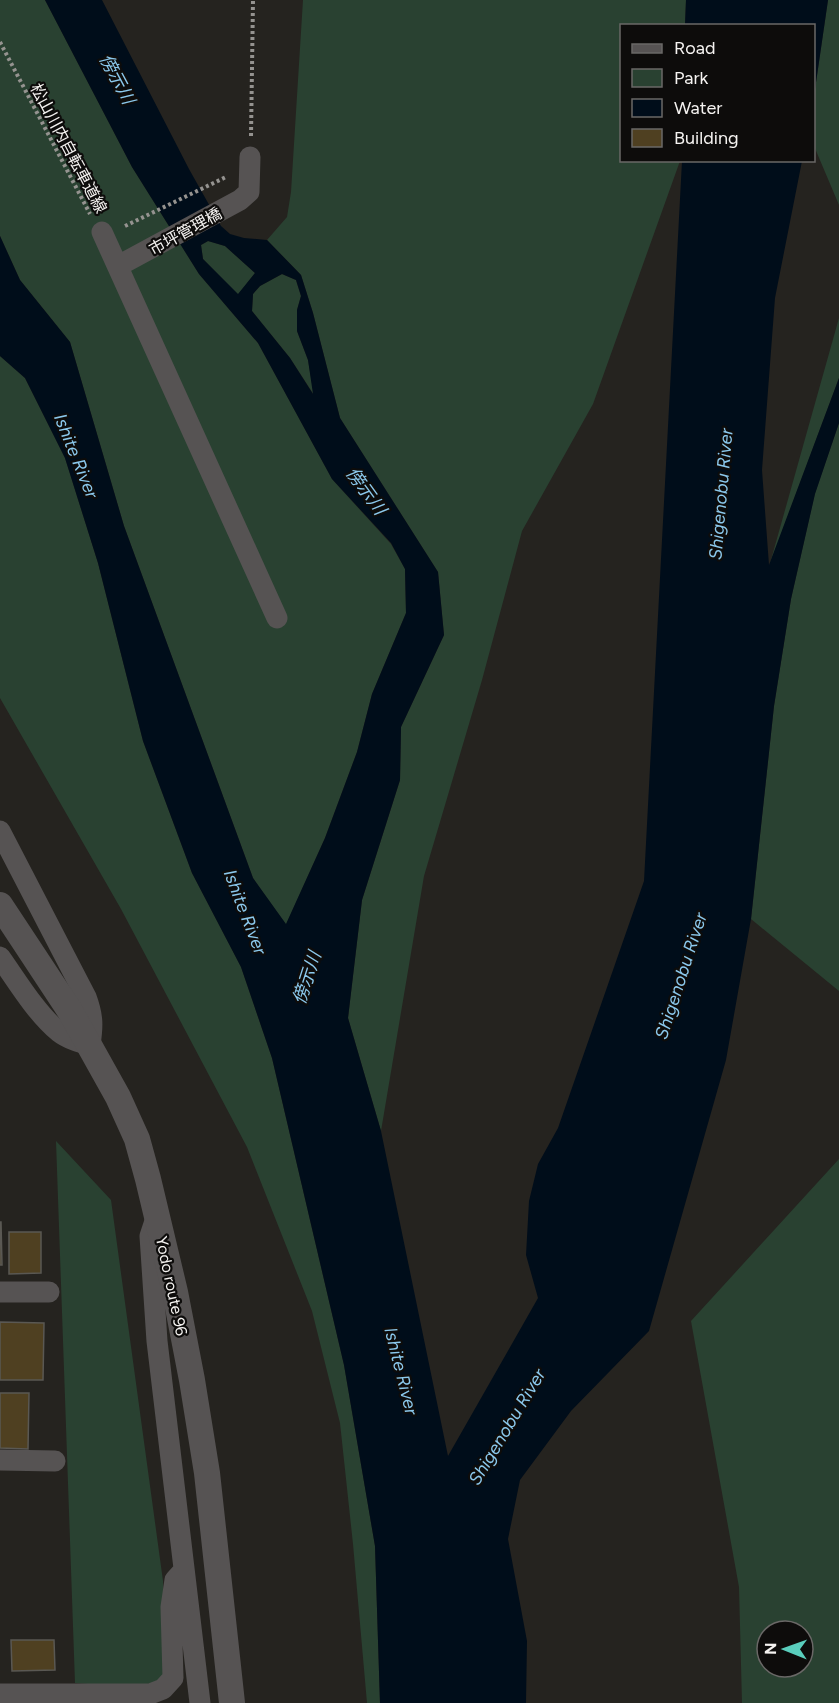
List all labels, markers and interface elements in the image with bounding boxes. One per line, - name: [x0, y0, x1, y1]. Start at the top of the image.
- legend: [620, 24, 815, 162]
- text: Road: [674, 37, 715, 59]
- water label: 傍示川: [95, 50, 140, 110]
- text: Park: [674, 67, 709, 89]
- street label: 松山川内自転車道線: [26, 80, 111, 216]
- text: Water: [674, 97, 722, 119]
- text: Building: [674, 127, 739, 149]
- street label: 市坪管理橋: [146, 204, 225, 259]
- water label: Ishite River: [49, 410, 103, 502]
- water label: Shigenobu River: [704, 426, 738, 561]
- water label: 傍示川: [341, 463, 392, 521]
- water label: Ishite River: [219, 866, 272, 958]
- water label: Shigenobu River: [650, 909, 712, 1042]
- water label: 傍示川: [288, 947, 326, 1007]
- street label: Yodo route 96: [152, 1235, 191, 1337]
- water label: Ishite River: [380, 1325, 423, 1418]
- water label: Shigenobu River: [464, 1364, 551, 1489]
- north arrow: [755, 1619, 815, 1679]
- text: N: [761, 1642, 780, 1655]

